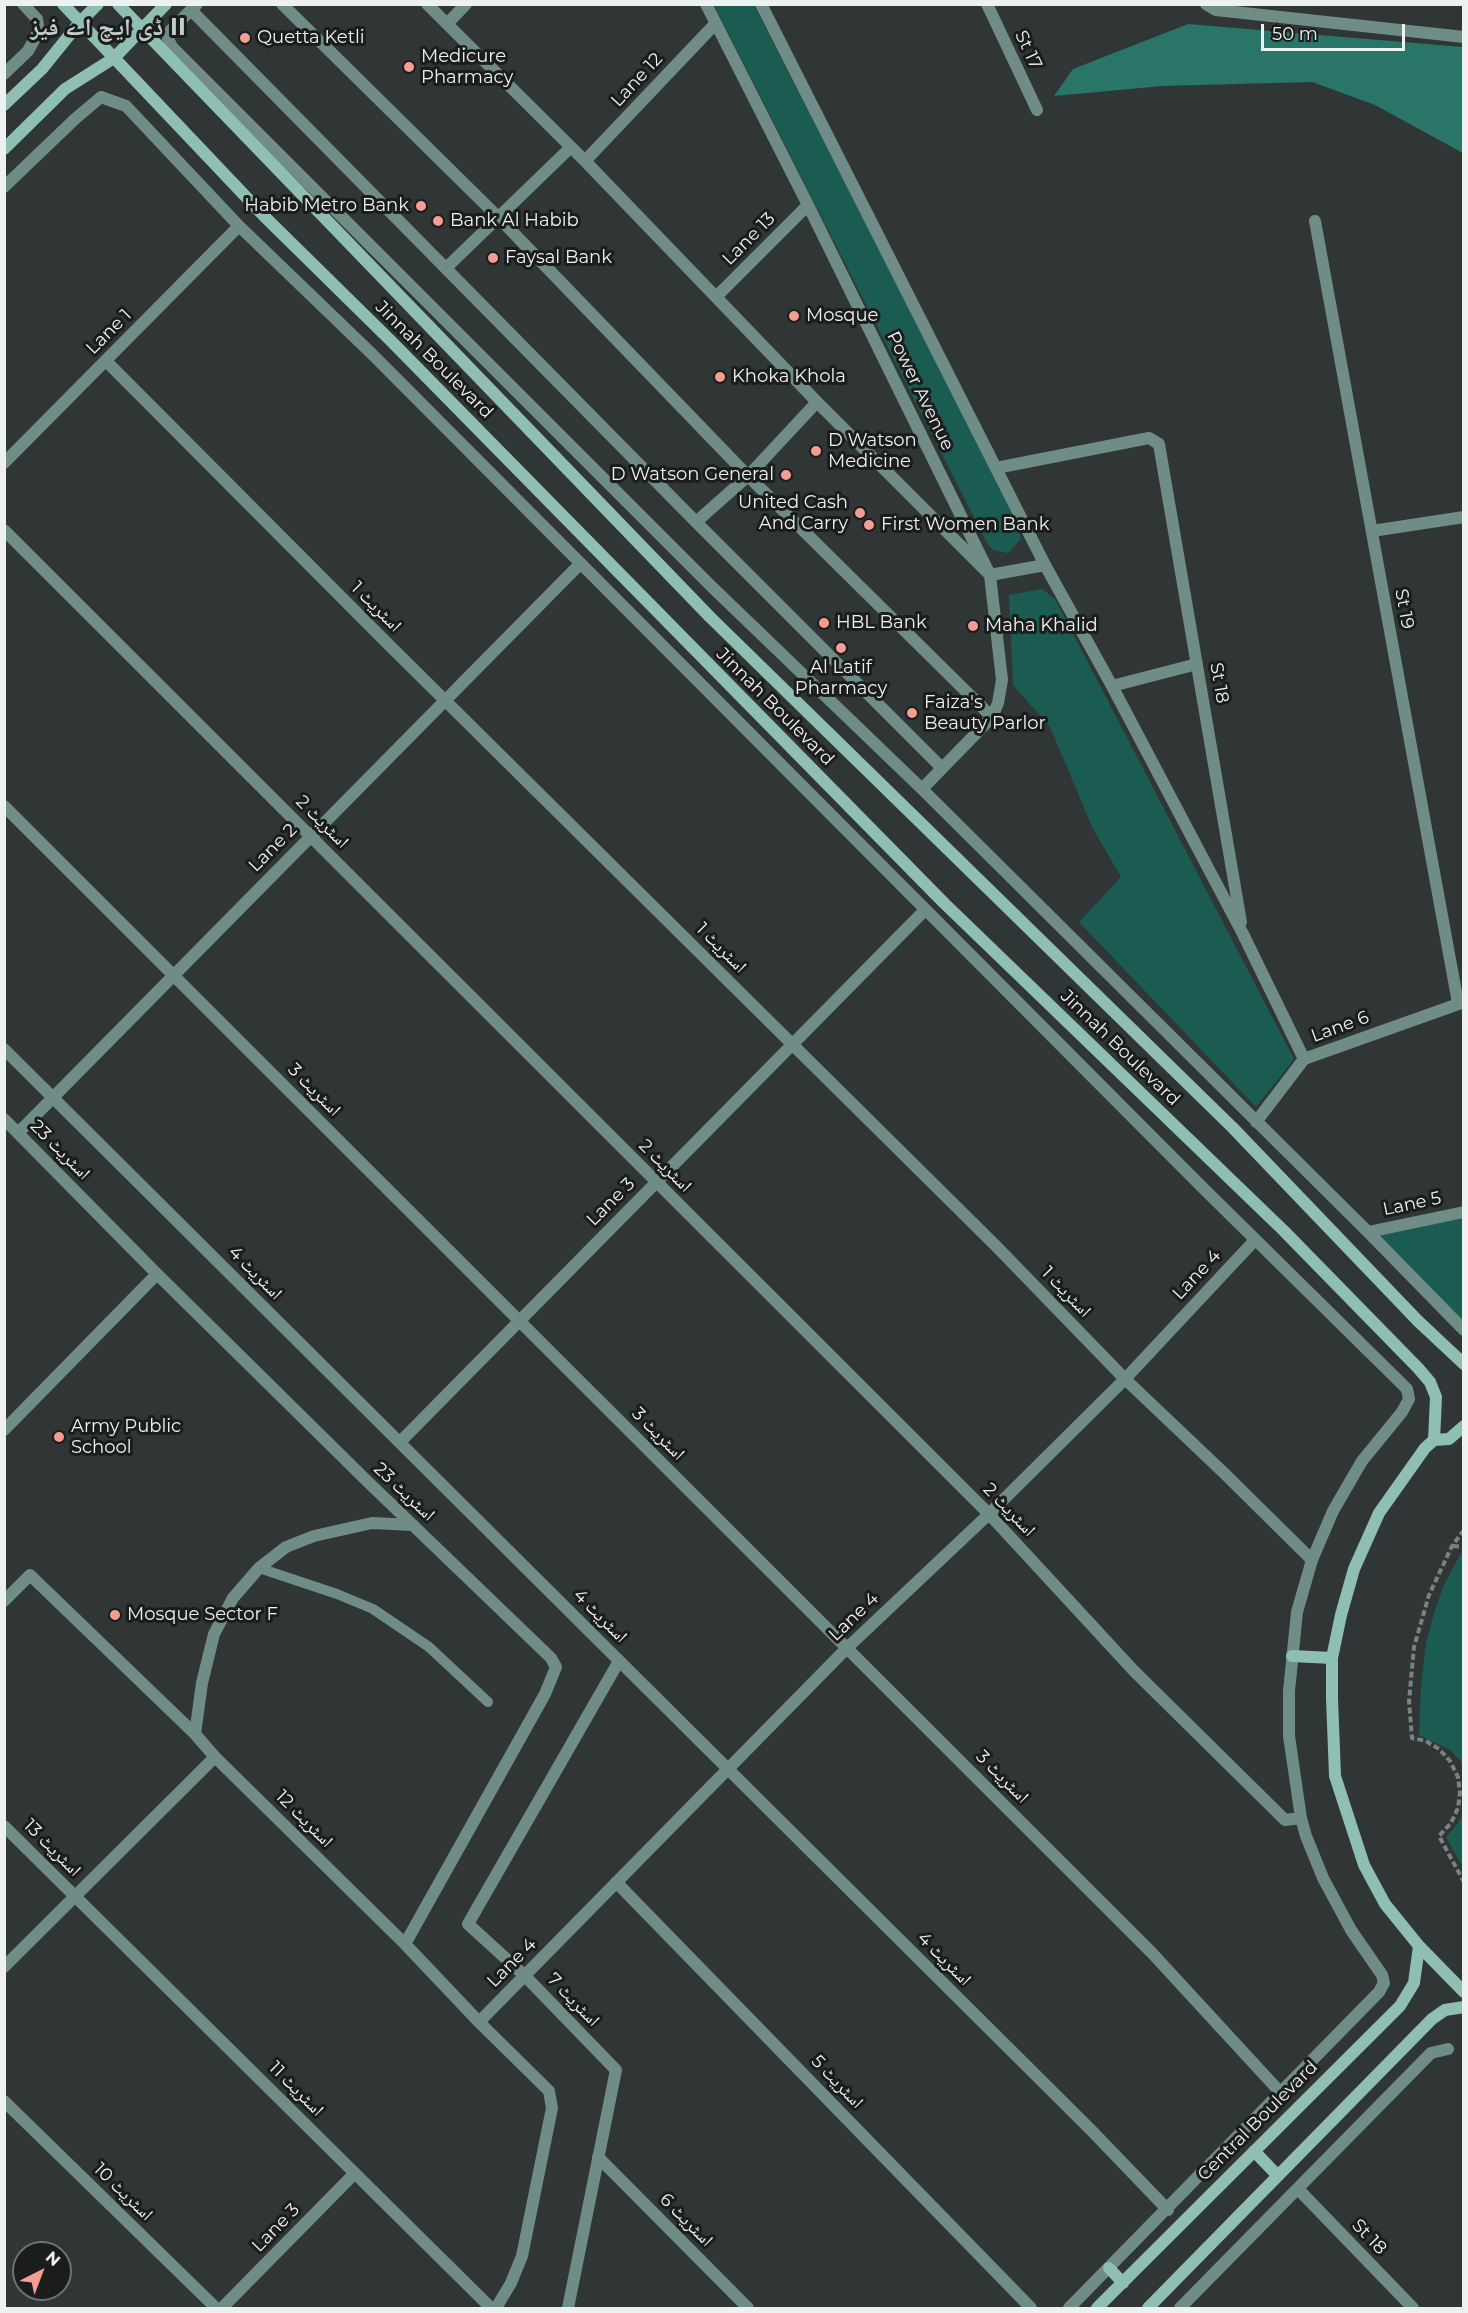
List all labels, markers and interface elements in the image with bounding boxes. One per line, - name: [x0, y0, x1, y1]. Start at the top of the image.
- scale bar: [1264, 12, 1408, 50]
- district label: ڈی ایچ اے فیز II: [30, 14, 186, 42]
- text: 50 m: [1272, 23, 1318, 45]
- place label: Quetta Ketli: [257, 27, 365, 49]
- street label: St 17: [1010, 27, 1046, 73]
- marker: Quetta Ketli: [238, 31, 252, 45]
- place label: Medicure Pharmacy: [421, 46, 513, 88]
- street label: Lane 12: [607, 49, 667, 111]
- marker: Medicure Pharmacy: [402, 60, 416, 74]
- place label: Habib Metro Bank: [244, 195, 409, 217]
- marker: Habib Metro Bank: [414, 199, 428, 213]
- street label: Lane 13: [718, 208, 780, 270]
- place label: Bank Al Habib: [450, 210, 579, 232]
- marker: Bank Al Habib: [431, 214, 445, 228]
- place label: Faysal Bank: [505, 247, 612, 269]
- marker: Faysal Bank: [486, 251, 500, 265]
- street label: Jinnah Boulevard: [371, 297, 497, 423]
- street label: Lane 1: [82, 305, 136, 359]
- place label: Mosque: [806, 305, 878, 327]
- marker: Mosque: [787, 309, 801, 323]
- street label: Power Avenue: [882, 328, 958, 454]
- place label: Khoka Khola: [732, 366, 846, 388]
- marker: Khoka Khola: [713, 370, 727, 384]
- place label: D Watson Medicine: [828, 430, 917, 472]
- marker: D Watson Medicine: [809, 444, 823, 458]
- place label: D Watson General: [611, 464, 774, 486]
- marker: D Watson General: [779, 468, 793, 482]
- place label: United Cash And Carry: [738, 492, 848, 534]
- marker: United Cash And Carry: [853, 506, 867, 520]
- place label: First Women Bank: [881, 514, 1049, 536]
- marker: First Women Bank: [862, 518, 876, 532]
- street label: اسٹریٹ 1: [346, 577, 406, 637]
- street label: St 19: [1390, 587, 1418, 631]
- place label: HBL Bank: [836, 612, 927, 634]
- place label: Maha Khalid: [985, 615, 1098, 637]
- marker: HBL Bank: [817, 616, 831, 630]
- marker: Maha Khalid: [966, 619, 980, 633]
- marker: Al Latif Pharmacy: [834, 641, 848, 655]
- street label: Jinnah Boulevard: [712, 644, 838, 770]
- place label: Al Latif Pharmacy: [795, 657, 887, 700]
- street label: St 18: [1205, 661, 1233, 705]
- place label: Faiza's Beauty Parlor: [924, 692, 1046, 734]
- marker: Faiza's Beauty Parlor: [905, 706, 919, 720]
- street label: اسٹریٹ 2: [291, 791, 353, 853]
- street label: Lane 2: [244, 819, 302, 877]
- street label: اسٹریٹ 1: [691, 918, 751, 978]
- street label: Jinnah Boulevard: [1056, 986, 1184, 1110]
- street label: Lane 6: [1308, 1007, 1372, 1047]
- street label: اسٹریٹ 3: [283, 1059, 345, 1121]
- street label: اسٹریٹ 23: [26, 1116, 94, 1184]
- street label: اسٹریٹ 2: [634, 1135, 696, 1197]
- street label: Lane 3: [582, 1173, 640, 1231]
- street label: Lane 5: [1381, 1187, 1443, 1221]
- street label: اسٹریٹ 4: [224, 1242, 286, 1304]
- street label: Lane 4: [1168, 1245, 1226, 1305]
- street label: اسٹریٹ 1: [1037, 1262, 1095, 1322]
- street label: اسٹریٹ 3: [627, 1403, 689, 1465]
- place label: Army Public School: [71, 1416, 181, 1458]
- marker: Army Public School: [52, 1430, 66, 1444]
- street label: اسٹریٹ 23: [369, 1458, 439, 1526]
- street label: اسٹریٹ 2: [978, 1479, 1040, 1541]
- street label: اسٹریٹ 4: [569, 1585, 631, 1647]
- street label: Lane 4: [825, 1588, 883, 1646]
- place label: Mosque Sector F: [127, 1604, 278, 1626]
- marker: Mosque Sector F: [108, 1608, 122, 1622]
- street label: اسٹریٹ 3: [971, 1746, 1033, 1808]
- street label: اسٹریٹ 12: [271, 1786, 337, 1852]
- street label: اسٹریٹ 13: [19, 1815, 85, 1881]
- street label: اسٹریٹ 4: [913, 1928, 975, 1990]
- street label: Lane 4: [483, 1934, 541, 1992]
- street label: اسٹریٹ 7: [542, 1969, 604, 2031]
- street label: اسٹریٹ 5: [806, 2051, 868, 2113]
- street label: Central Boulevard: [1193, 2056, 1323, 2186]
- street label: اسٹریٹ 11: [264, 2057, 328, 2121]
- street label: اسٹریٹ 10: [89, 2159, 157, 2225]
- street label: اسٹریٹ 6: [655, 2189, 717, 2251]
- street label: Lane 3: [248, 2199, 304, 2257]
- street label: St 18: [1347, 2215, 1391, 2259]
- north arrow: [12, 2241, 72, 2301]
- text: N: [42, 2247, 64, 2270]

